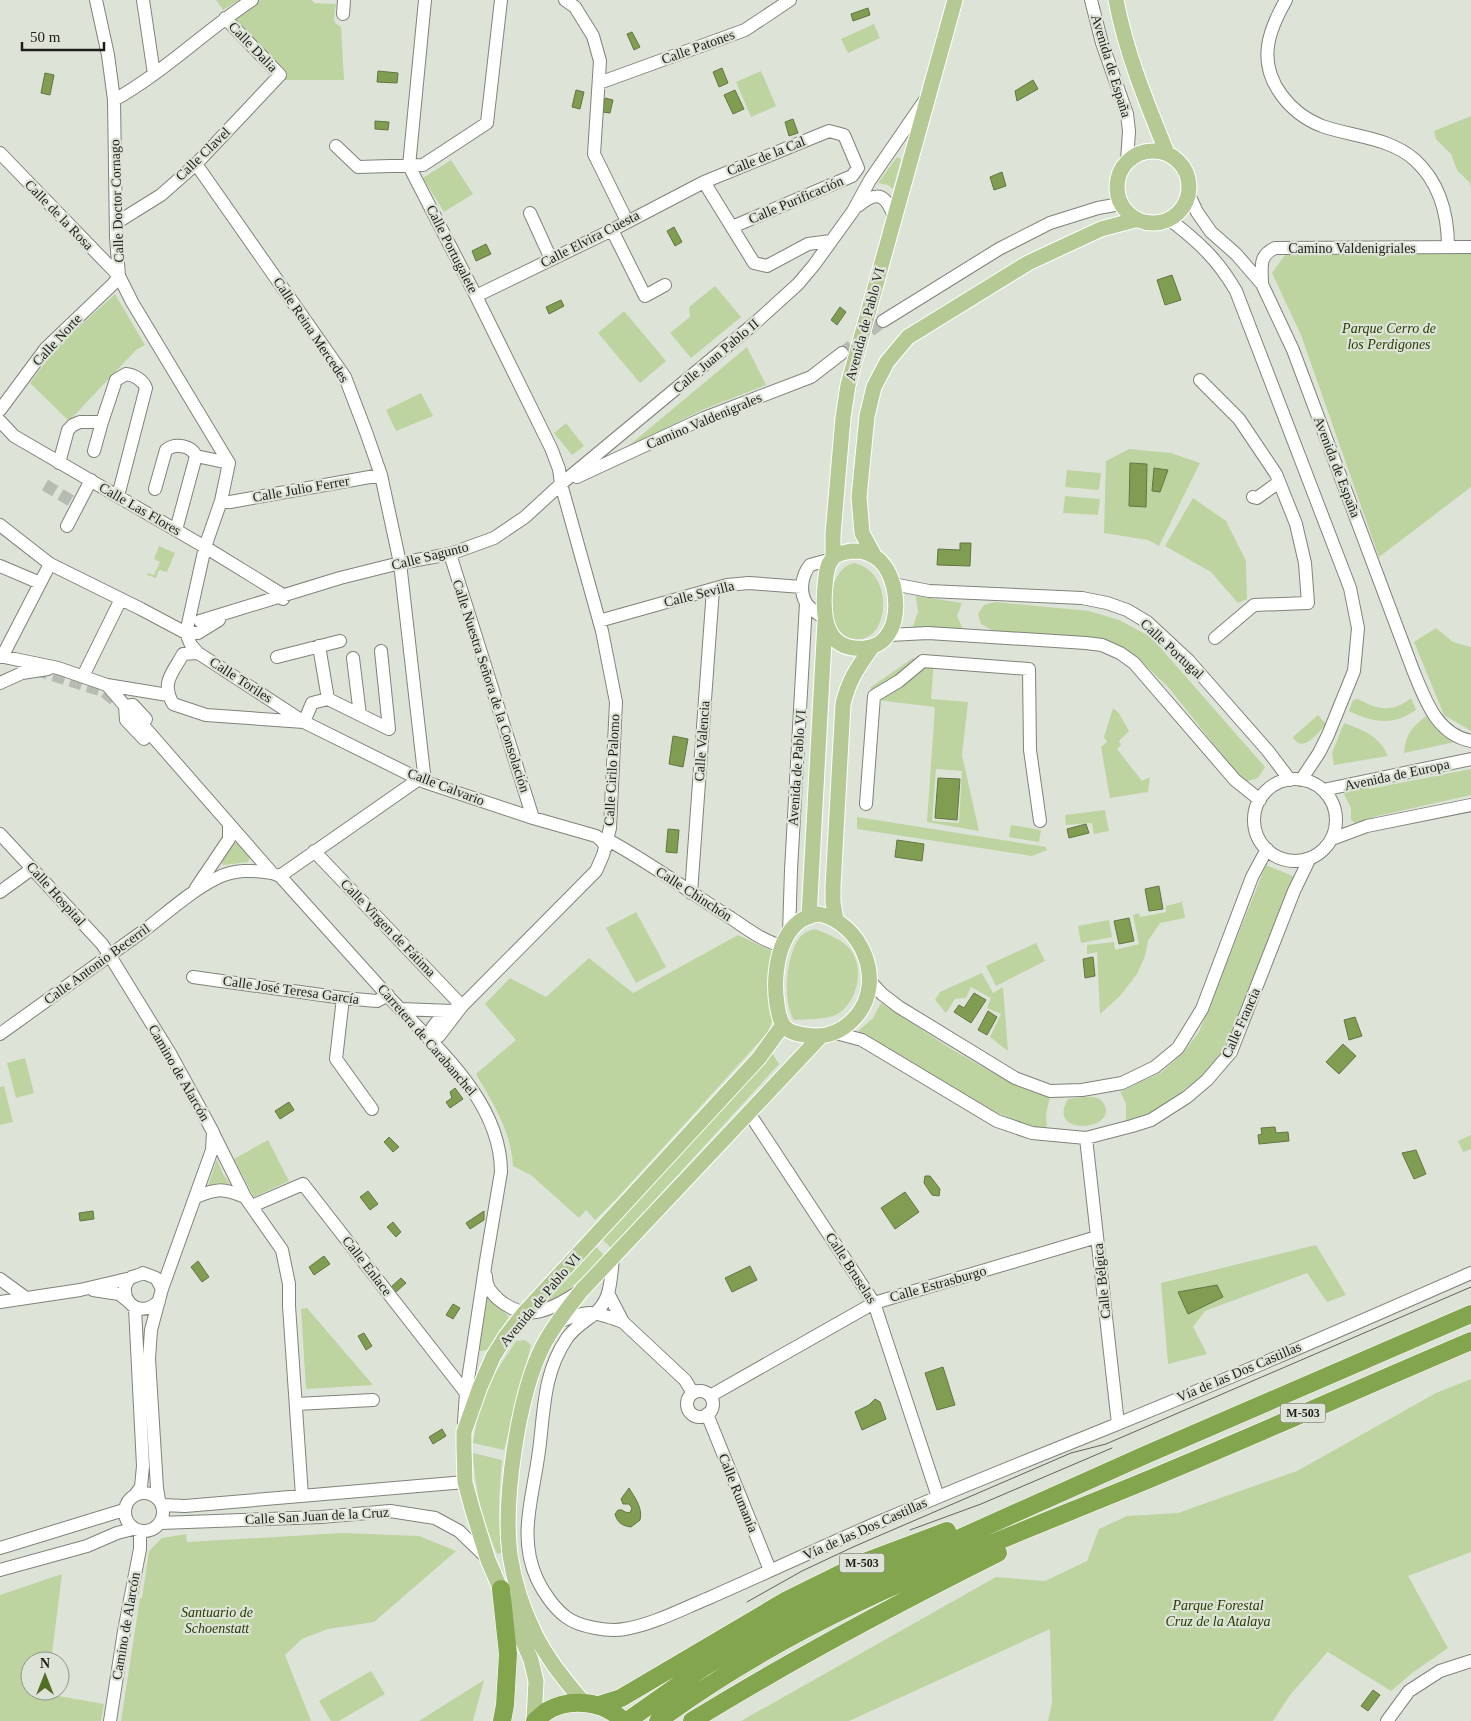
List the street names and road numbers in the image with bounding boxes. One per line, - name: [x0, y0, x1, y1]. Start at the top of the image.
- street label: Avenida de España: [1088, 13, 1134, 120]
- street label: Calle Dalia: [226, 19, 281, 76]
- street label: Calle Patones: [659, 27, 737, 67]
- street label: Calle Clavel: [173, 124, 233, 184]
- street label: Calle de la Cal: [725, 133, 807, 178]
- street label: Calle Doctor Cornago: [107, 139, 127, 263]
- street label: Calle Purificación: [746, 173, 846, 227]
- street label: Calle de la Rosa: [22, 177, 97, 254]
- street label: Calle Portugalete: [423, 202, 481, 296]
- street label: Calle Elvira Cuesta: [538, 207, 643, 270]
- street label: Camino Valdenigriales: [1288, 241, 1416, 256]
- street label: Avenida de Pablo VI: [843, 265, 887, 382]
- street label: Calle Reina Mercedes: [270, 275, 352, 385]
- street label: Calle Norte: [29, 311, 85, 369]
- street label: Calle Juan Pablo II: [670, 316, 762, 396]
- street label: Camino Valdenigrales: [644, 390, 764, 452]
- street label: Avenida de España: [1311, 414, 1363, 520]
- street label: Calle Julio Ferrer: [251, 473, 351, 505]
- street label: Calle Las Flores: [97, 480, 183, 538]
- street label: Calle Sagunto: [390, 539, 470, 573]
- street label: Calle Nuestra Señora de la Consolación: [449, 578, 533, 794]
- street label: Calle Sevilla: [662, 578, 736, 610]
- street label: Calle Portugal: [1137, 616, 1207, 682]
- street label: Calle Toriles: [207, 654, 275, 706]
- street label: Calle Valencia: [692, 699, 712, 782]
- street label: Avenida de Pablo VI: [785, 709, 809, 827]
- street label: Calle Cirilo Palomo: [602, 714, 622, 826]
- street label: Avenida de Europa: [1343, 756, 1452, 793]
- street label: Calle Calvario: [405, 765, 487, 809]
- street label: Calle Hospital: [23, 859, 89, 929]
- street label: Calle Chinchón: [653, 864, 735, 924]
- street label: Calle Virgen de Fátima: [338, 876, 439, 980]
- street label: Calle Antonio Becerril: [41, 921, 153, 1007]
- street label: Calle José Teresa García: [222, 973, 361, 1007]
- street label: Carretera de Carabanchel: [375, 981, 479, 1099]
- street label: Calle Francia: [1219, 985, 1263, 1060]
- street label: Camino de Alarcón: [145, 1022, 213, 1124]
- street label: Calle Bruselas: [823, 1230, 879, 1306]
- street label: Calle Enlace: [339, 1233, 395, 1299]
- street label: Calle Bélgica: [1090, 1242, 1113, 1319]
- street label: Avenida de Pablo VI: [497, 1250, 583, 1349]
- street label: Calle Estrasburgo: [888, 1263, 988, 1305]
- street label: Vía de las Dos Castillas: [1175, 1339, 1303, 1405]
- road number: M-503: [1280, 1404, 1326, 1422]
- street label: Calle Rumanía: [715, 1451, 761, 1535]
- street label: Vía de las Dos Castillas: [801, 1495, 929, 1563]
- street label: Calle San Juan de la Cruz: [245, 1505, 389, 1527]
- road number: M-503: [840, 1554, 884, 1572]
- street label: Camino de Alarcón: [109, 1571, 143, 1681]

